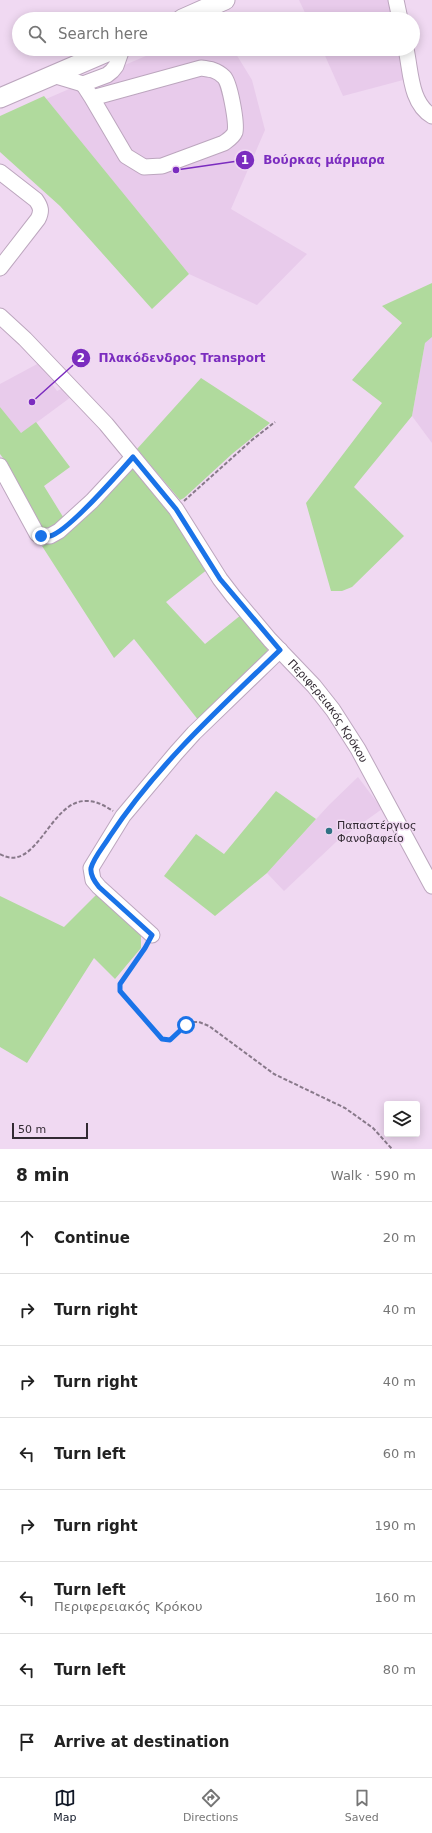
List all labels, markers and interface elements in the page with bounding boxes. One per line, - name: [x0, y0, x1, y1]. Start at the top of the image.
- search box: [12, 12, 420, 56]
- icon: search: [26, 23, 48, 45]
- text: Search here: [58, 25, 148, 43]
- callout: Βούρκας μάρμαρα: [235, 148, 393, 172]
- text: 1: [241, 153, 249, 167]
- text: Βούρκας μάρμαρα: [263, 153, 385, 167]
- callout: Πλακόδενδρος Transport: [71, 346, 274, 370]
- text: 2: [77, 351, 85, 365]
- text: Πλακόδενδρος Transport: [98, 351, 266, 365]
- route end: [32, 527, 50, 545]
- street label: Περιφερειακός Κρόκου: [285, 656, 370, 765]
- place label: Παπαστέργιος Φανοβαφείο: [337, 819, 416, 845]
- marker: Παπαστέργιος Φανοβαφείο: [324, 826, 334, 836]
- route start: [177, 1016, 195, 1034]
- map controls: [384, 1101, 420, 1137]
- button: layers: [384, 1101, 420, 1137]
- scale bar: [12, 1121, 88, 1140]
- text: 50 m: [18, 1123, 46, 1136]
- text: 8 min: [16, 1165, 69, 1185]
- text: Walk · 590 m: [331, 1168, 416, 1183]
- icon: ahead: [16, 1227, 38, 1249]
- text: Continue: [54, 1229, 130, 1247]
- text: 20 m: [383, 1230, 416, 1245]
- icon: right: [16, 1299, 38, 1321]
- text: Turn right: [54, 1301, 138, 1319]
- text: 40 m: [383, 1302, 416, 1317]
- icon: right: [16, 1371, 38, 1393]
- text: Turn right: [54, 1373, 138, 1391]
- text: 40 m: [383, 1374, 416, 1389]
- icon: left: [16, 1443, 38, 1465]
- text: Turn left: [54, 1445, 126, 1463]
- text: 60 m: [383, 1446, 416, 1461]
- icon: right: [16, 1515, 38, 1537]
- text: Turn right: [54, 1517, 138, 1535]
- text: 190 m: [374, 1518, 416, 1533]
- text: Turn left: [54, 1581, 126, 1599]
- icon: left: [16, 1587, 38, 1609]
- text: 160 m: [374, 1590, 416, 1605]
- text: Περιφερειακός Κρόκου: [54, 1599, 203, 1614]
- icon: left: [16, 1659, 38, 1681]
- text: Turn left: [54, 1661, 126, 1679]
- text: 80 m: [383, 1662, 416, 1677]
- icon: arrive: [16, 1731, 38, 1753]
- text: Arrive at destination: [54, 1733, 229, 1751]
- tab: Map: [53, 1787, 76, 1824]
- tab: Directions: [183, 1787, 238, 1824]
- tab: Saved: [345, 1787, 379, 1824]

